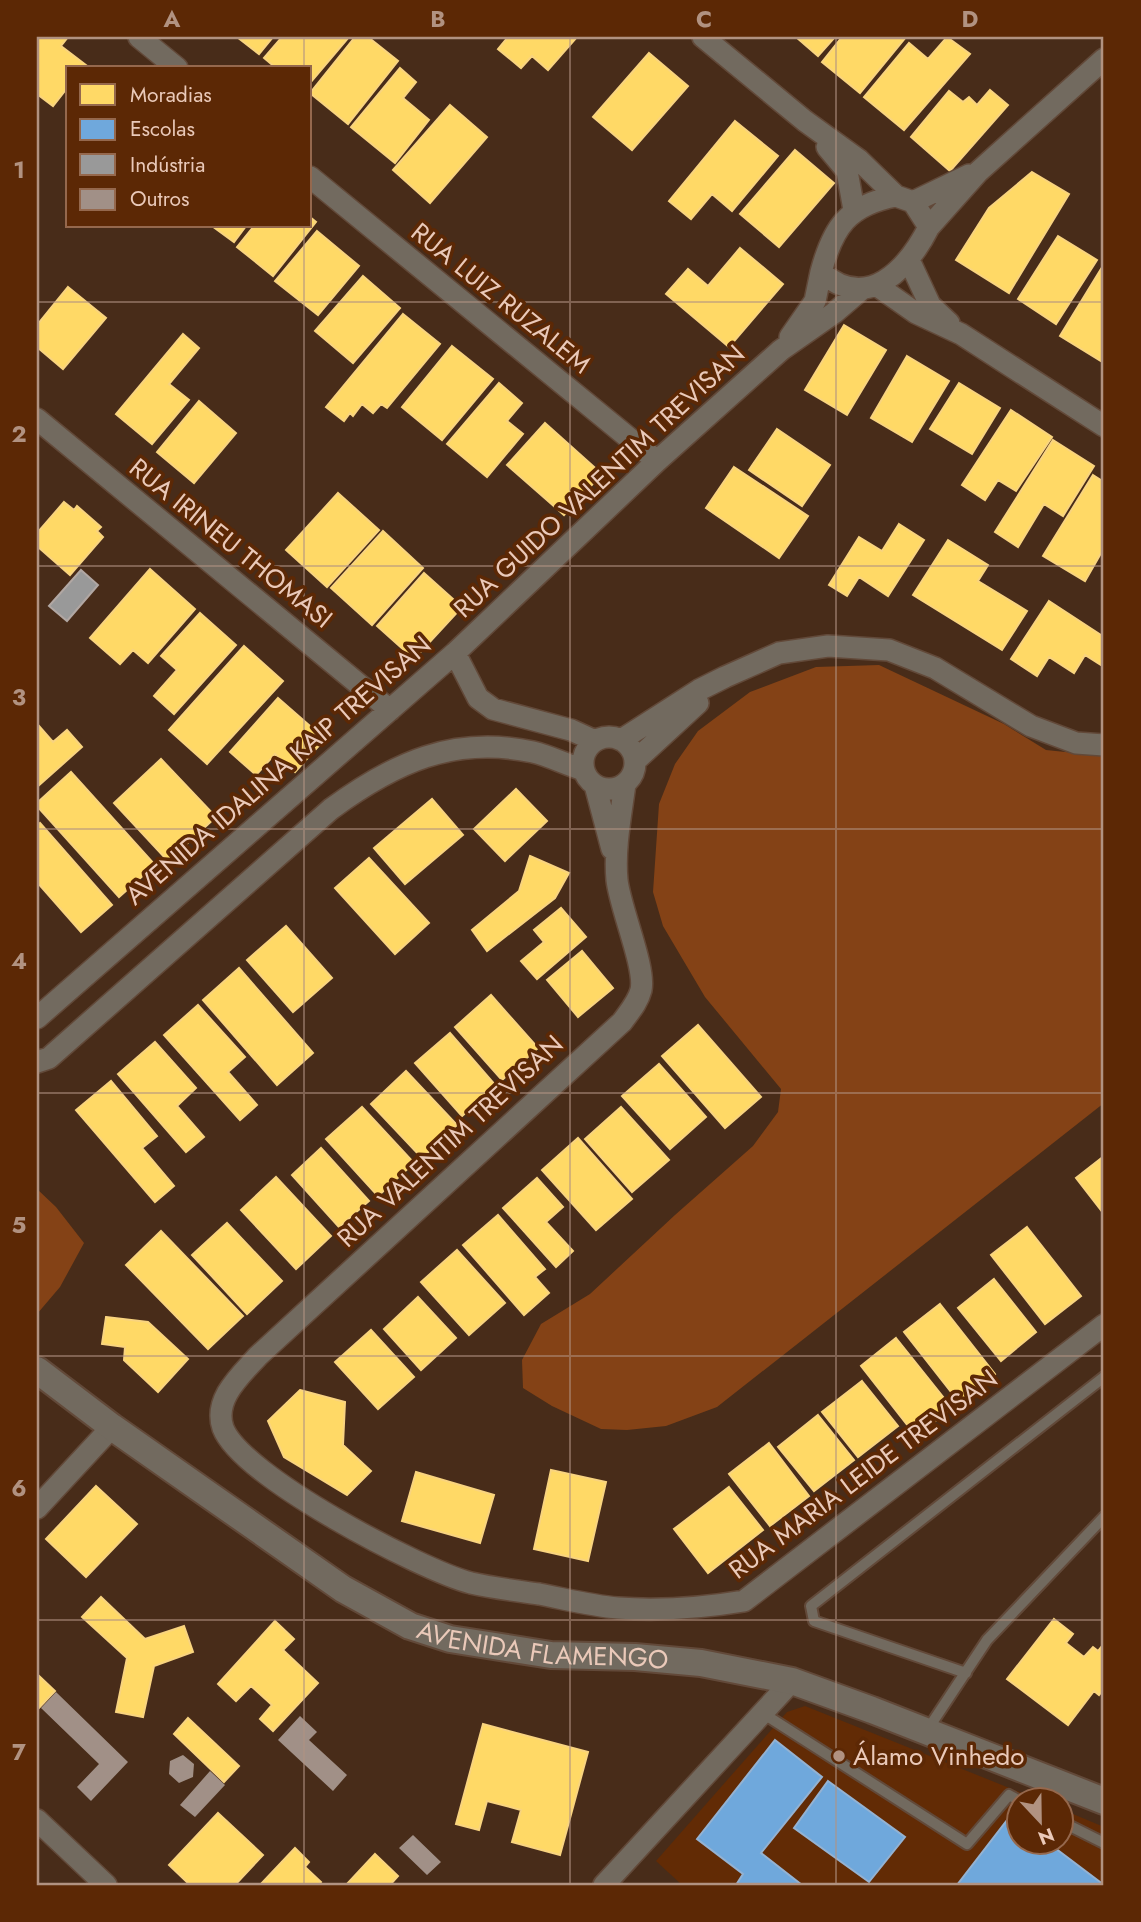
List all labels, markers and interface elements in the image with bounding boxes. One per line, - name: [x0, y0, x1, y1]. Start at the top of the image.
- text: A: [163, 2, 181, 36]
- text: B: [430, 2, 446, 36]
- text: C: [696, 2, 712, 36]
- text: D: [962, 2, 979, 36]
- legend: [66, 66, 312, 228]
- text: Moradias: [130, 80, 212, 110]
- text: Escolas: [130, 114, 195, 144]
- text: Indústria: [130, 150, 205, 180]
- text: 1: [13, 153, 25, 187]
- text: Outros: [130, 184, 189, 214]
- street label: RUA LUIZ RUZALEM: [403, 214, 599, 382]
- street label: RUA GUIDO VALENTIM TREVISAN: [445, 336, 753, 626]
- text: 2: [11, 417, 27, 451]
- street label: RUA IRINEU THOMASI: [121, 449, 341, 637]
- street label: AVENIDA IDALINA KAIP TREVISAN: [117, 626, 439, 914]
- text: 3: [12, 680, 26, 714]
- text: 4: [11, 944, 27, 978]
- street label: RUA VALENTIM TREVISAN: [328, 1026, 572, 1256]
- text: 5: [12, 1208, 26, 1242]
- street label: RUA MARIA LEIDE TREVISAN: [721, 1360, 1005, 1588]
- text: 6: [11, 1471, 27, 1505]
- street label: AVENIDA FLAMENGO: [412, 1611, 670, 1679]
- text: 7: [12, 1735, 26, 1769]
- place label: Álamo Vinhedo: [853, 1737, 1025, 1775]
- marker: Álamo Vinhedo: [831, 1748, 847, 1764]
- north arrow: [1004, 1786, 1074, 1856]
- text: N: [1034, 1821, 1058, 1852]

